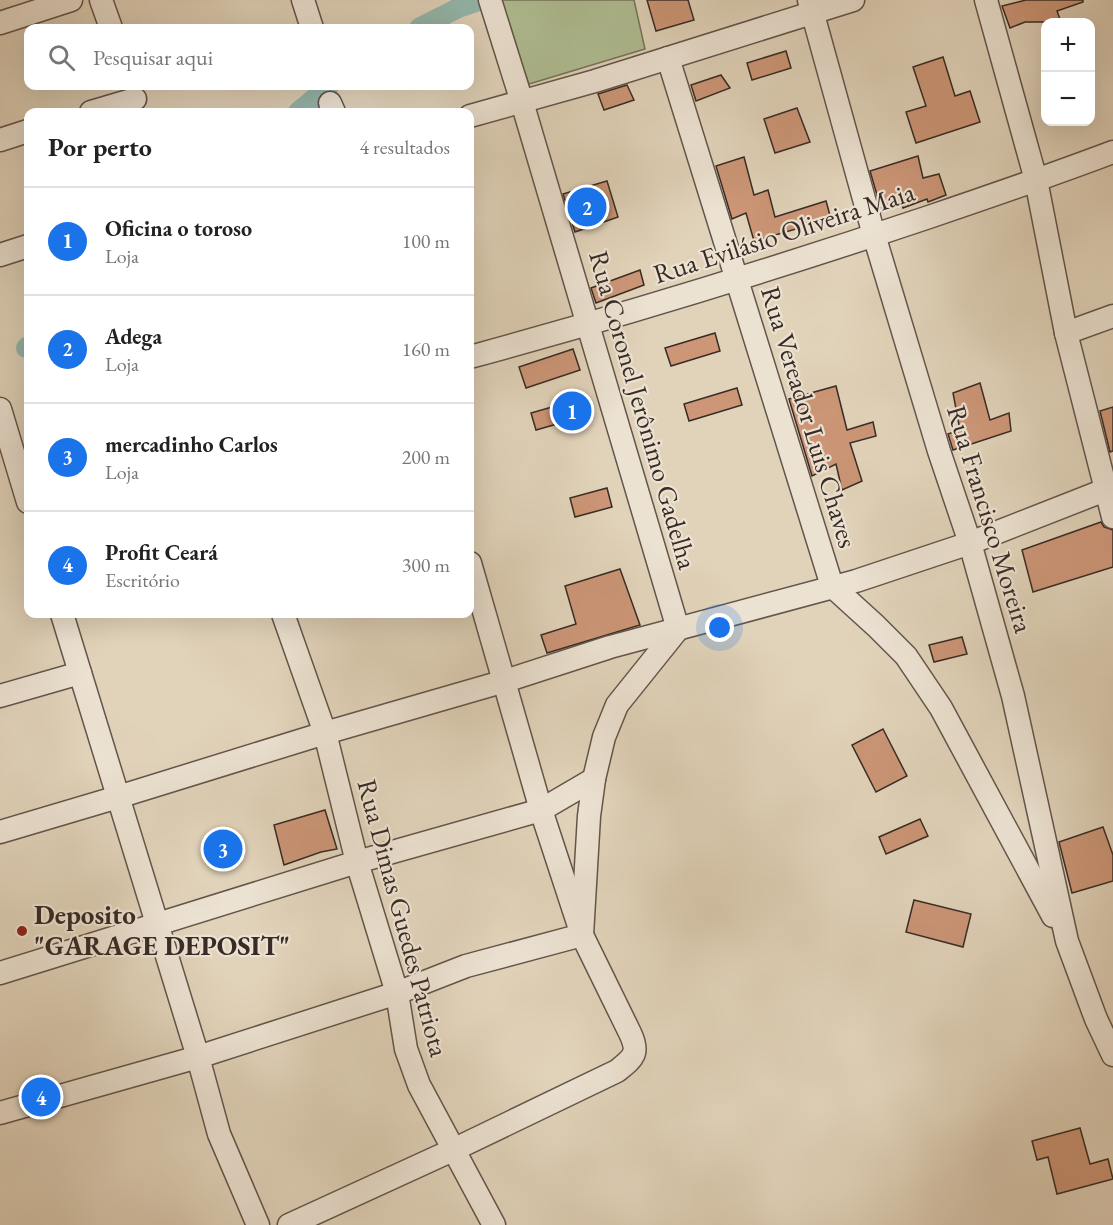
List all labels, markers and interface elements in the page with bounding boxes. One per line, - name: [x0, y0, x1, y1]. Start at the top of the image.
- map controls: [1041, 18, 1095, 126]
- button: +: [1041, 18, 1095, 72]
- search box: [24, 24, 474, 90]
- icon: search: [45, 41, 78, 74]
- text: Pesquisar aqui: [93, 43, 213, 72]
- button: −: [1041, 72, 1095, 126]
- text: Por perto: [48, 130, 152, 164]
- text: 4 resultados: [359, 134, 450, 160]
- street label: Rua Evilásio Oliveira Maia: [649, 174, 919, 291]
- pin: 2: [568, 184, 606, 230]
- text: Oficina o toroso: [105, 214, 252, 243]
- text: 1: [62, 228, 73, 254]
- text: 100 m: [402, 228, 450, 254]
- text: Loja: [105, 243, 139, 269]
- street label: Rua Coronel Jerônimo Gadelha: [581, 247, 706, 573]
- street label: Rua Vereador Luis Chaves: [753, 282, 866, 552]
- text: Adega: [105, 322, 162, 351]
- text: 2: [62, 336, 73, 362]
- text: 160 m: [402, 336, 450, 362]
- text: Loja: [105, 351, 139, 377]
- pin: 1: [552, 388, 592, 434]
- street label: Rua Francisco Moreira: [939, 401, 1042, 637]
- text: mercadinho Carlos: [105, 430, 278, 459]
- text: 3: [62, 444, 73, 470]
- text: 200 m: [402, 444, 450, 470]
- text: Loja: [105, 459, 139, 485]
- text: Profit Ceará: [105, 538, 218, 567]
- text: 4: [62, 552, 73, 578]
- text: 300 m: [402, 552, 450, 578]
- text: Escritório: [105, 567, 180, 593]
- your location: [705, 613, 734, 642]
- street label: Rua Dimas Guedes Patriota: [350, 775, 457, 1061]
- pin: 3: [204, 826, 242, 872]
- place label: Deposito "GARAGE DEPOSIT": [34, 897, 290, 963]
- marker: Deposito "GARAGE DEPOSIT": [15, 924, 29, 938]
- pin: 4: [22, 1074, 60, 1120]

